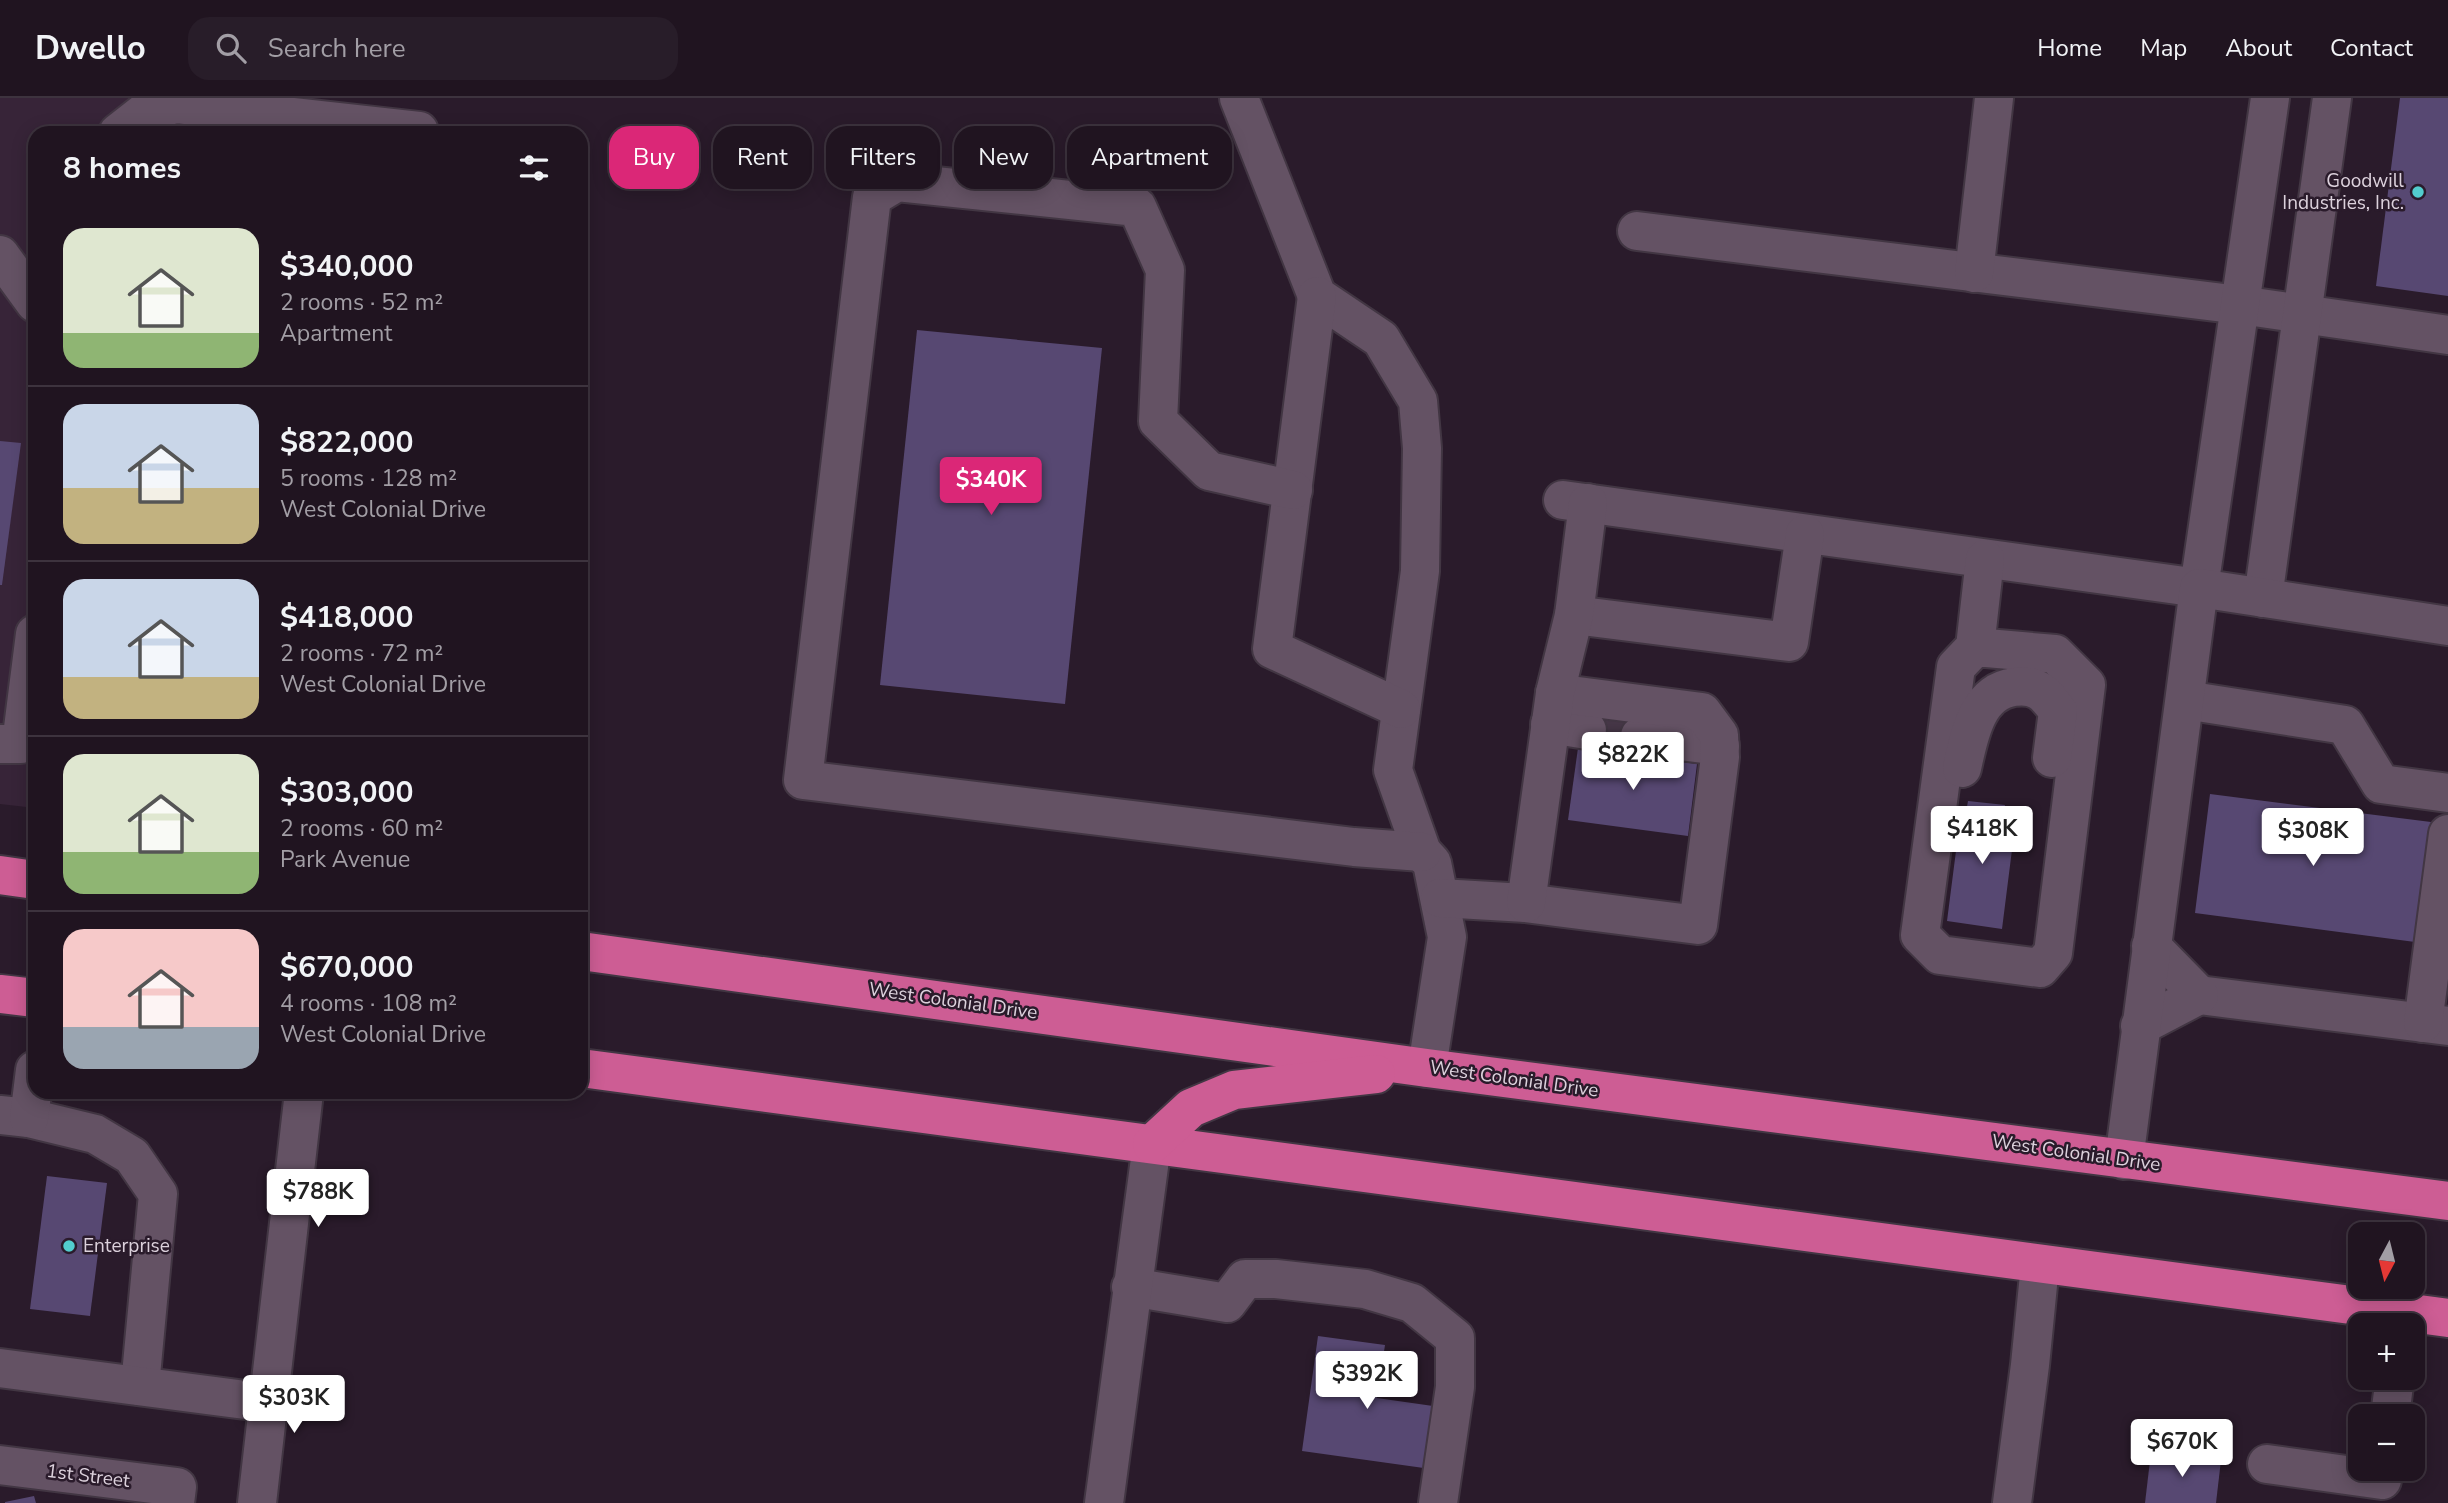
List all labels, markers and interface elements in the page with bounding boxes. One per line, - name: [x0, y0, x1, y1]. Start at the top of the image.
- search box: [188, 17, 678, 80]
- text: Dwello: [35, 26, 146, 71]
- icon: search: [212, 29, 250, 67]
- text: Search here: [268, 31, 406, 66]
- text: Home: [2037, 32, 2102, 64]
- text: Map: [2140, 32, 2187, 64]
- text: About: [2225, 32, 2292, 64]
- text: Contact: [2330, 32, 2413, 64]
- chip: Buy: [609, 126, 699, 189]
- chip: Rent: [713, 126, 812, 189]
- chip: Filters: [826, 126, 940, 189]
- chip: New: [954, 126, 1053, 189]
- chip: Apartment: [1067, 126, 1232, 189]
- text: 8 homes: [63, 148, 181, 189]
- icon: filters: [515, 149, 553, 187]
- place label: Goodwill Industries, Inc.: [2282, 168, 2404, 216]
- marker: Goodwill Industries, Inc.: [2410, 184, 2426, 200]
- text: $340,000: [280, 246, 413, 287]
- icon: home: [119, 256, 203, 340]
- text: 2 rooms · 52 m²: [280, 287, 443, 318]
- text: Apartment: [280, 318, 392, 349]
- text: $822,000: [280, 422, 413, 463]
- icon: home: [119, 432, 203, 516]
- pin: $340K: [942, 458, 1040, 517]
- text: 5 rooms · 128 m²: [280, 463, 457, 494]
- text: $340K: [956, 464, 1026, 495]
- text: West Colonial Drive: [280, 494, 486, 525]
- text: $418,000: [280, 597, 413, 638]
- icon: home: [119, 607, 203, 691]
- text: 2 rooms · 72 m²: [280, 638, 443, 669]
- text: West Colonial Drive: [280, 669, 486, 700]
- pin: $822K: [1584, 732, 1682, 792]
- text: $822K: [1598, 739, 1668, 770]
- text: $303,000: [280, 772, 413, 813]
- icon: home: [119, 782, 203, 866]
- pin: $418K: [1933, 806, 2031, 866]
- pin: $308K: [2264, 808, 2362, 868]
- text: 2 rooms · 60 m²: [280, 813, 443, 844]
- text: $418K: [1947, 813, 2017, 844]
- text: $308K: [2278, 815, 2348, 846]
- text: Park Avenue: [280, 844, 410, 875]
- text: $670,000: [280, 947, 413, 988]
- icon: home: [119, 957, 203, 1041]
- street label: West Colonial Drive: [867, 976, 1039, 1026]
- text: 4 rooms · 108 m²: [280, 988, 457, 1019]
- text: West Colonial Drive: [280, 1019, 486, 1050]
- street label: West Colonial Drive: [1428, 1054, 1600, 1104]
- street label: West Colonial Drive: [1990, 1128, 2162, 1178]
- pin: $788K: [269, 1170, 367, 1229]
- text: $788K: [283, 1176, 353, 1207]
- north arrow: [2348, 1222, 2426, 1298]
- map controls: [2348, 1222, 2425, 1481]
- place label: Enterprise: [83, 1233, 170, 1259]
- marker: Enterprise: [61, 1238, 77, 1254]
- button: +: [2348, 1313, 2425, 1390]
- pin: $392K: [1318, 1352, 1416, 1411]
- text: $392K: [1332, 1358, 1402, 1389]
- pin: $303K: [245, 1376, 343, 1435]
- text: $303K: [259, 1382, 329, 1413]
- button: −: [2348, 1404, 2425, 1481]
- pin: $670K: [2133, 1420, 2231, 1479]
- text: $670K: [2147, 1426, 2217, 1457]
- street label: 1st Street: [45, 1458, 132, 1494]

